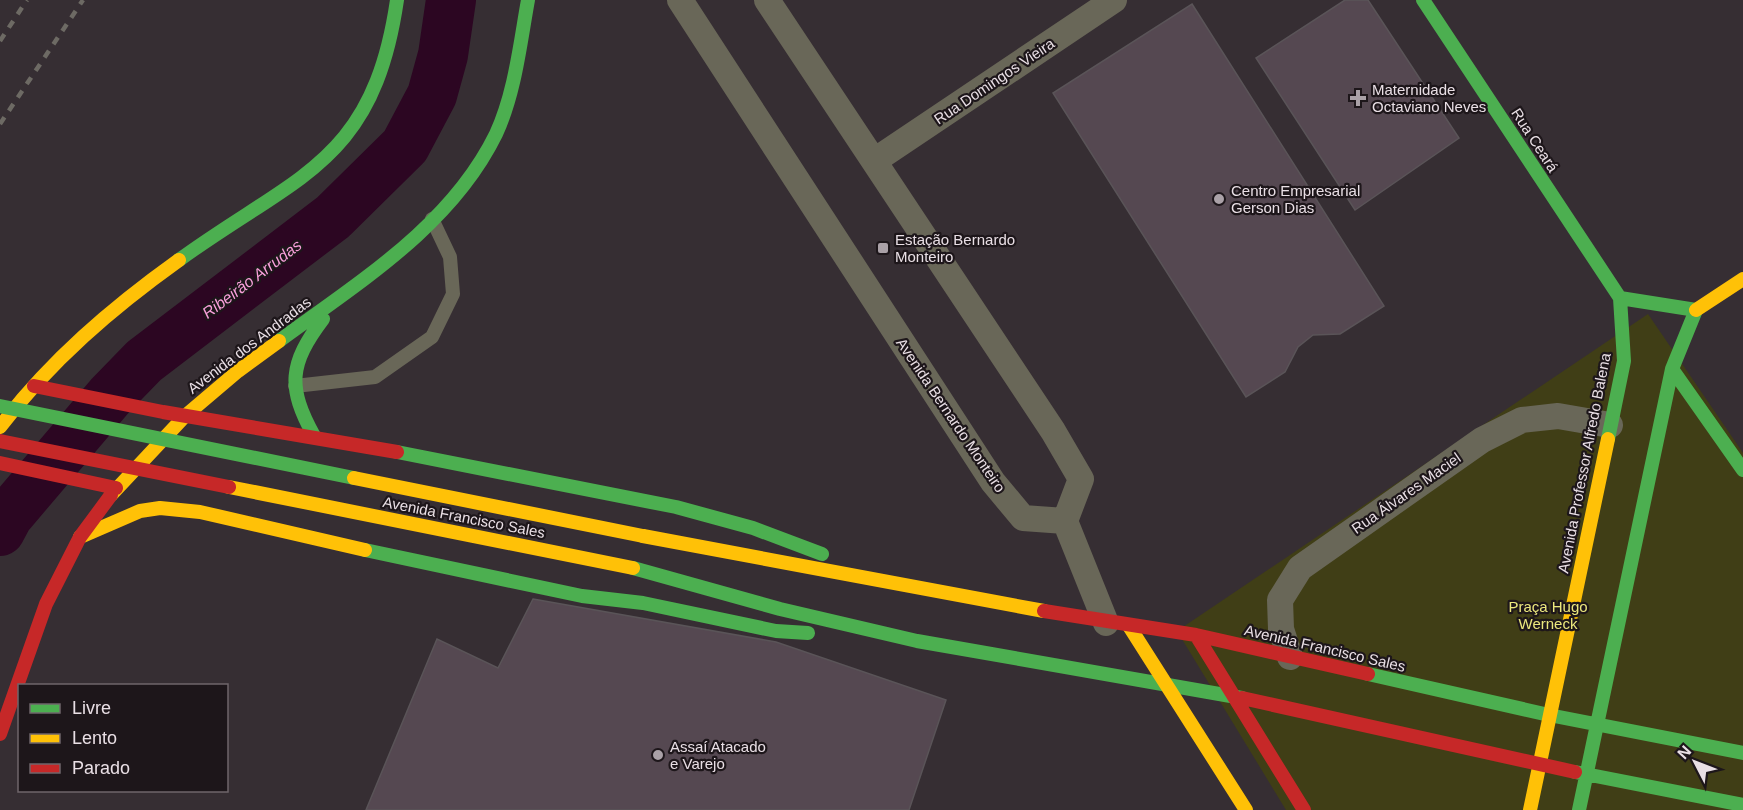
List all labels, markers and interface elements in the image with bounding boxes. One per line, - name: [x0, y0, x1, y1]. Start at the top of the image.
- street label: Rua Domingos Vieira: [931, 34, 1058, 128]
- place label: Maternidade Octaviano Neves: [1372, 81, 1486, 115]
- marker: Maternidade Octaviano Neves: [1349, 89, 1367, 107]
- street label: Rua Ceará: [1508, 105, 1562, 176]
- place label: Centro Empresarial Gerson Dias: [1231, 182, 1360, 216]
- marker: Centro Empresarial Gerson Dias: [1212, 192, 1226, 206]
- place label: Estação Bernardo Monteiro: [895, 231, 1015, 265]
- water label: Ribeirão Arrudas: [199, 236, 305, 322]
- marker: Estação Bernardo Monteiro: [876, 241, 890, 255]
- street label: Avenida dos Andradas: [184, 293, 314, 397]
- street label: Avenida Bernardo Monteiro: [893, 335, 1009, 495]
- street label: Avenida Professor Alfredo Balena: [1554, 351, 1614, 575]
- street label: Rua Álvares Maciel: [1348, 449, 1464, 537]
- street label: Avenida Francisco Sales: [381, 493, 547, 541]
- park label: Praça Hugo Werneck: [1508, 598, 1588, 632]
- street label: Avenida Francisco Sales: [1243, 621, 1407, 675]
- legend: [18, 684, 228, 792]
- text: Livre: [72, 698, 111, 718]
- text: Lento: [72, 728, 117, 748]
- north arrow: [1665, 732, 1725, 792]
- place label: Assaí Atacado e Varejo: [670, 738, 766, 772]
- text: N: [1674, 742, 1694, 762]
- marker: Assaí Atacado e Varejo: [651, 748, 665, 762]
- text: Parado: [72, 758, 130, 778]

